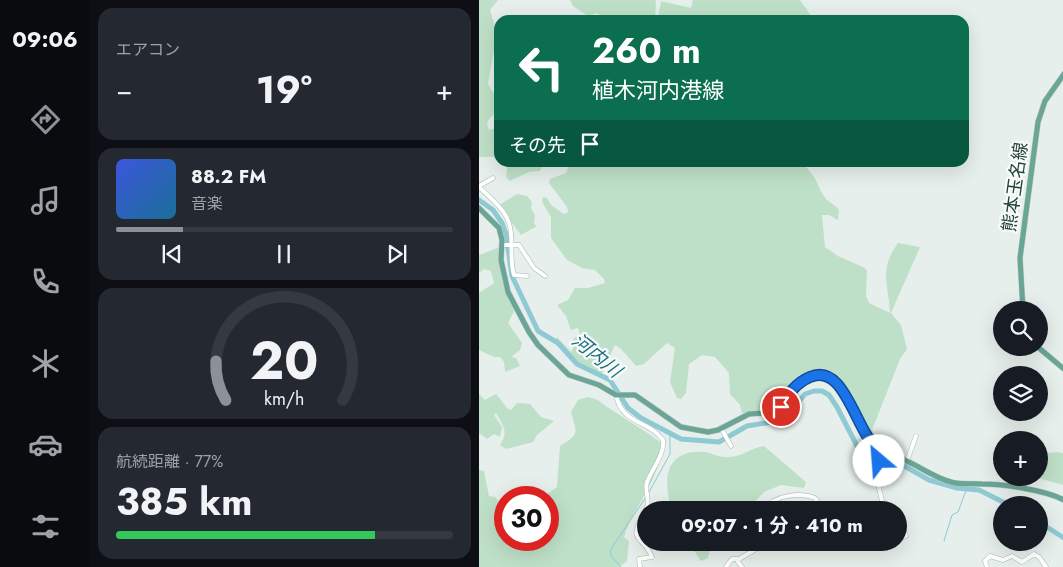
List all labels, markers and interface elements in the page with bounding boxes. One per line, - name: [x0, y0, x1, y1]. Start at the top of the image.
- text: 09:06: [12, 23, 78, 55]
- text: 260 m: [592, 26, 701, 76]
- icon: left: [509, 35, 574, 100]
- text: エアコン: [116, 38, 180, 61]
- text: 19°: [256, 62, 312, 117]
- text: −: [116, 70, 133, 111]
- text: +: [436, 70, 453, 111]
- text: 植木河内港線: [592, 74, 724, 106]
- icon: directions: [28, 102, 63, 137]
- icon: arrive: [576, 130, 604, 158]
- text: その先: [509, 132, 566, 159]
- street label: 熊本玉名線: [996, 141, 1034, 233]
- text: 88.2 FM: [191, 163, 266, 190]
- icon: music: [28, 183, 63, 218]
- text: 音楽: [191, 192, 223, 215]
- icon: previous: [158, 240, 186, 268]
- icon: pause: [270, 240, 298, 268]
- icon: next: [383, 240, 411, 268]
- icon: phone: [28, 264, 63, 299]
- map controls: [993, 301, 1048, 551]
- button: search: [993, 301, 1048, 356]
- text: 20: [250, 323, 319, 399]
- water label: 河内川: [566, 327, 629, 385]
- icon: climate: [28, 346, 63, 381]
- button: layers: [993, 366, 1048, 421]
- text: km/h: [264, 386, 305, 412]
- pin: [760, 386, 802, 428]
- icon: arrive: [767, 393, 795, 421]
- icon: car: [28, 427, 63, 462]
- button: +: [993, 431, 1048, 486]
- position arrow: [852, 434, 904, 486]
- text: 航続距離 · 77%: [116, 450, 223, 473]
- text: 385 km: [116, 474, 252, 529]
- speed limit sign: 30: [494, 486, 559, 551]
- button: −: [993, 496, 1048, 551]
- icon: filters: [28, 509, 63, 544]
- text: 09:07 · 1 分 · 410 m: [681, 512, 863, 539]

